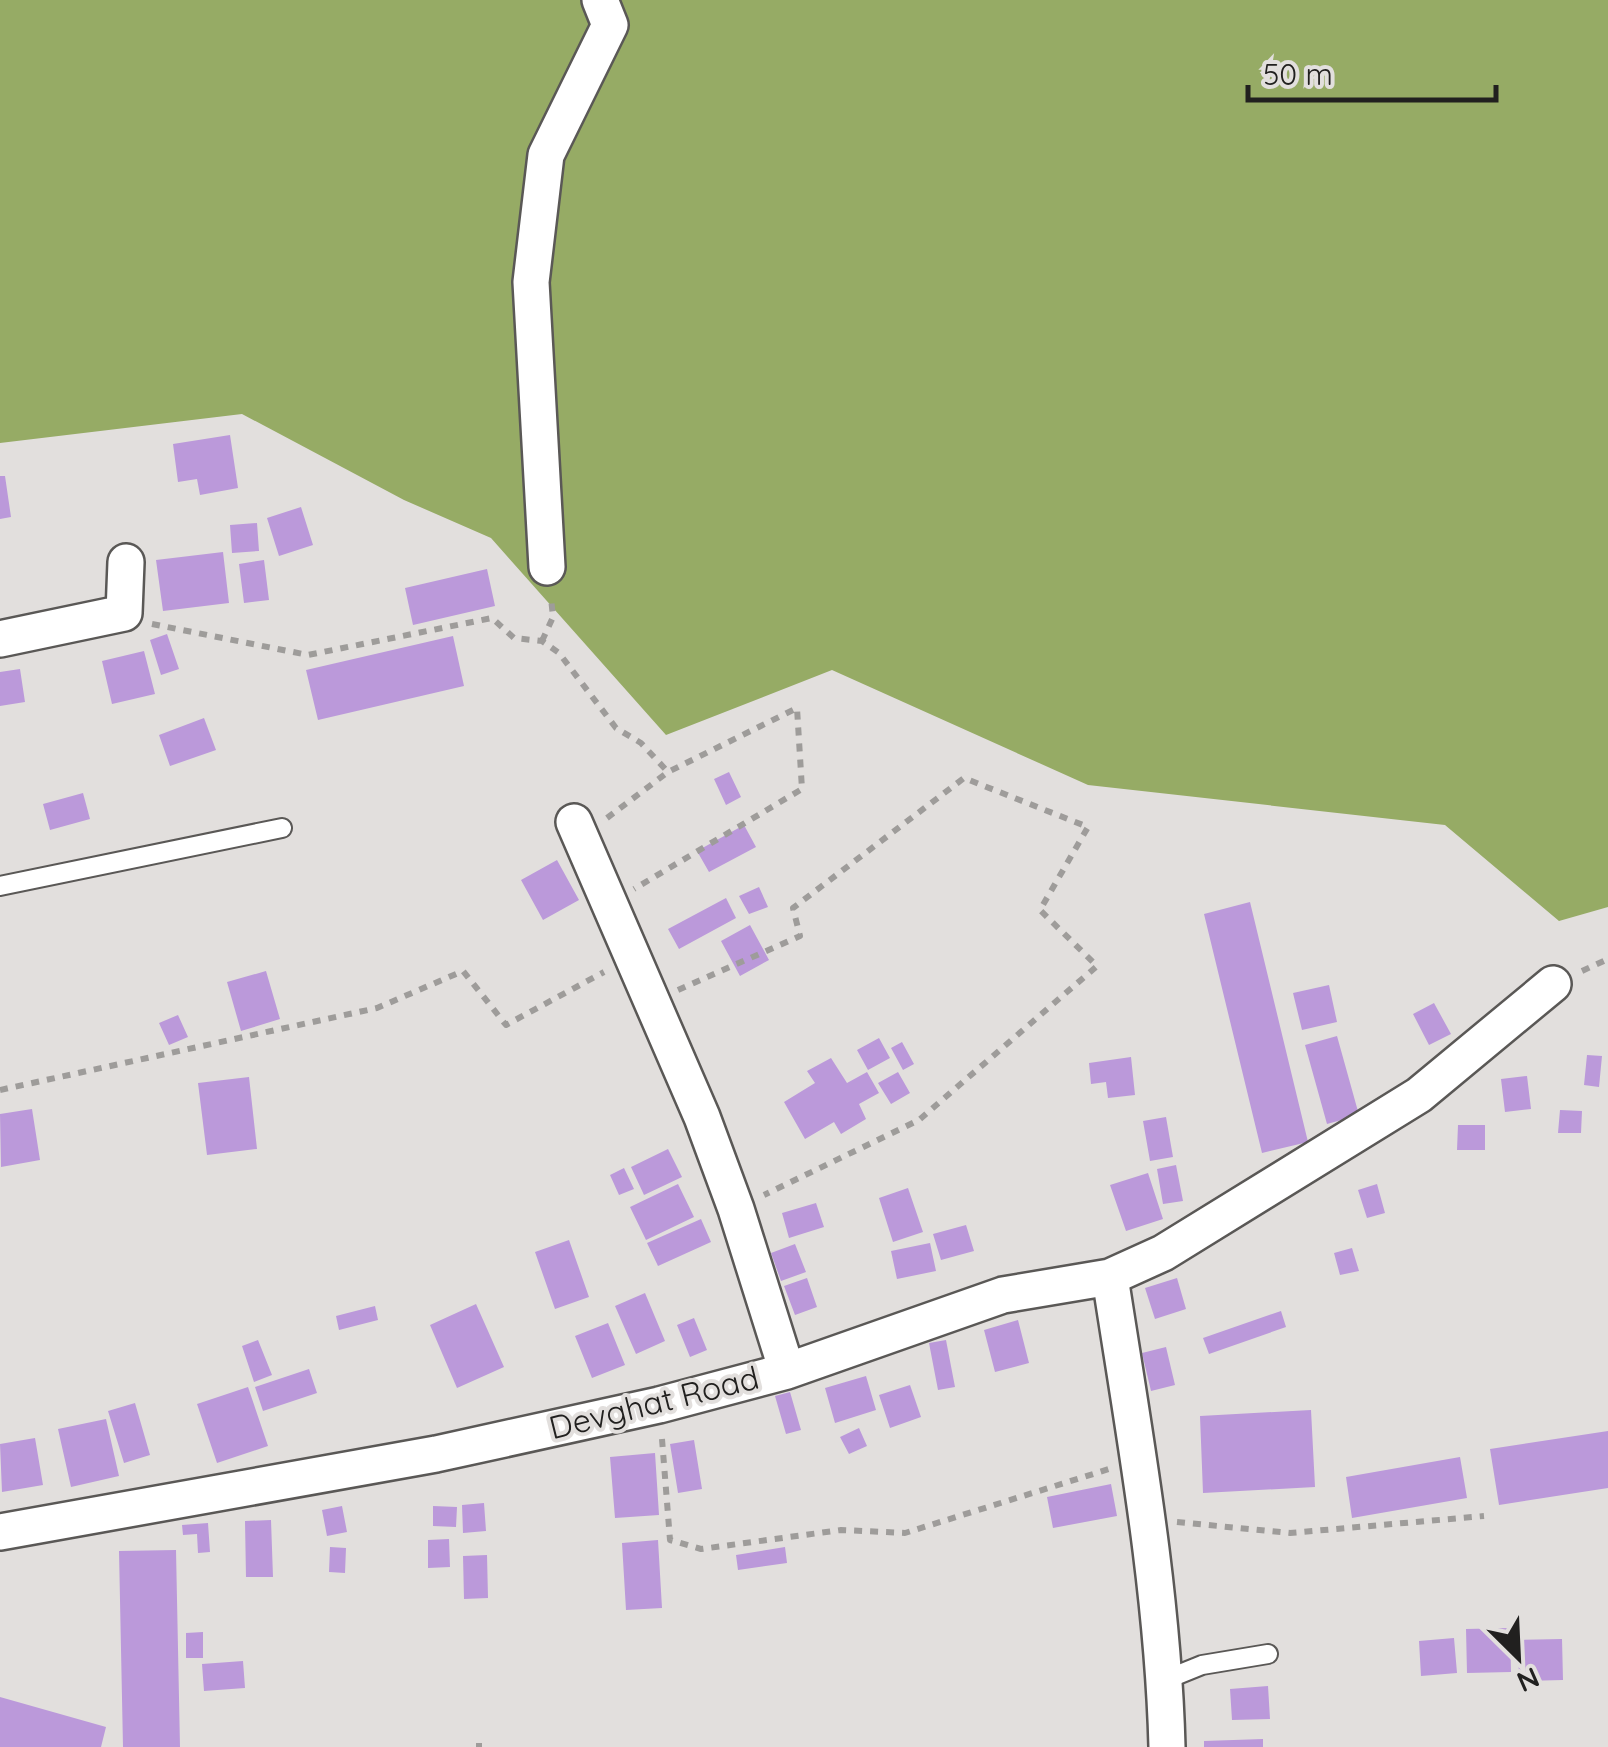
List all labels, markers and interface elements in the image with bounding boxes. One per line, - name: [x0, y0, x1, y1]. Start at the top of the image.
- scale bar: [1248, 40, 1496, 102]
- text: 50 m: [1263, 55, 1333, 93]
- street label: Devghat Road: [545, 1357, 763, 1447]
- north arrow: [1468, 1607, 1568, 1707]
- text: N: [1512, 1660, 1545, 1700]

